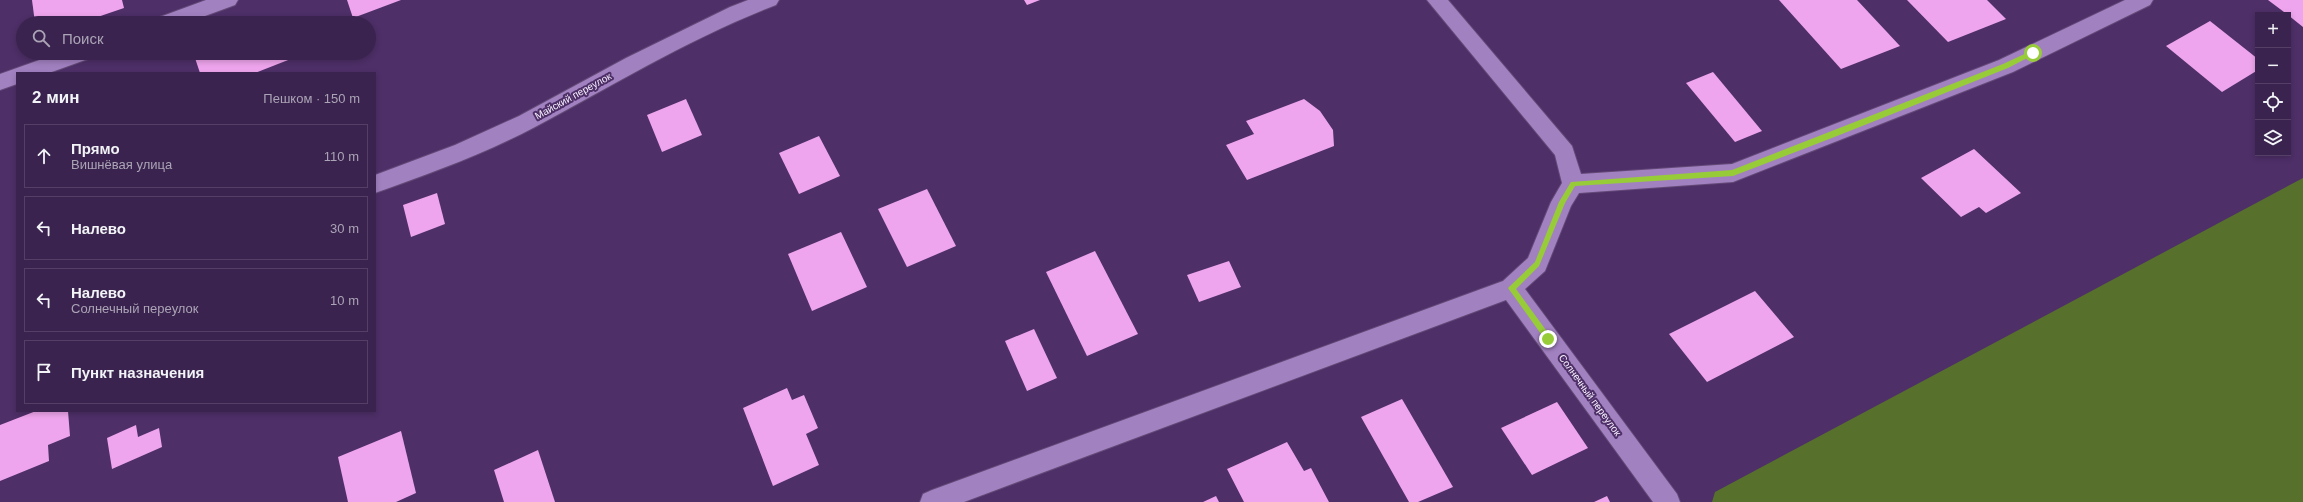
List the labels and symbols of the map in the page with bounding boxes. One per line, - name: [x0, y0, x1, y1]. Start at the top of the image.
- route start: [2024, 44, 2042, 62]
- street label: Майский переулок: [533, 70, 614, 122]
- route end: [1539, 330, 1557, 348]
- street label: Солнечный переулок: [1557, 352, 1624, 438]

